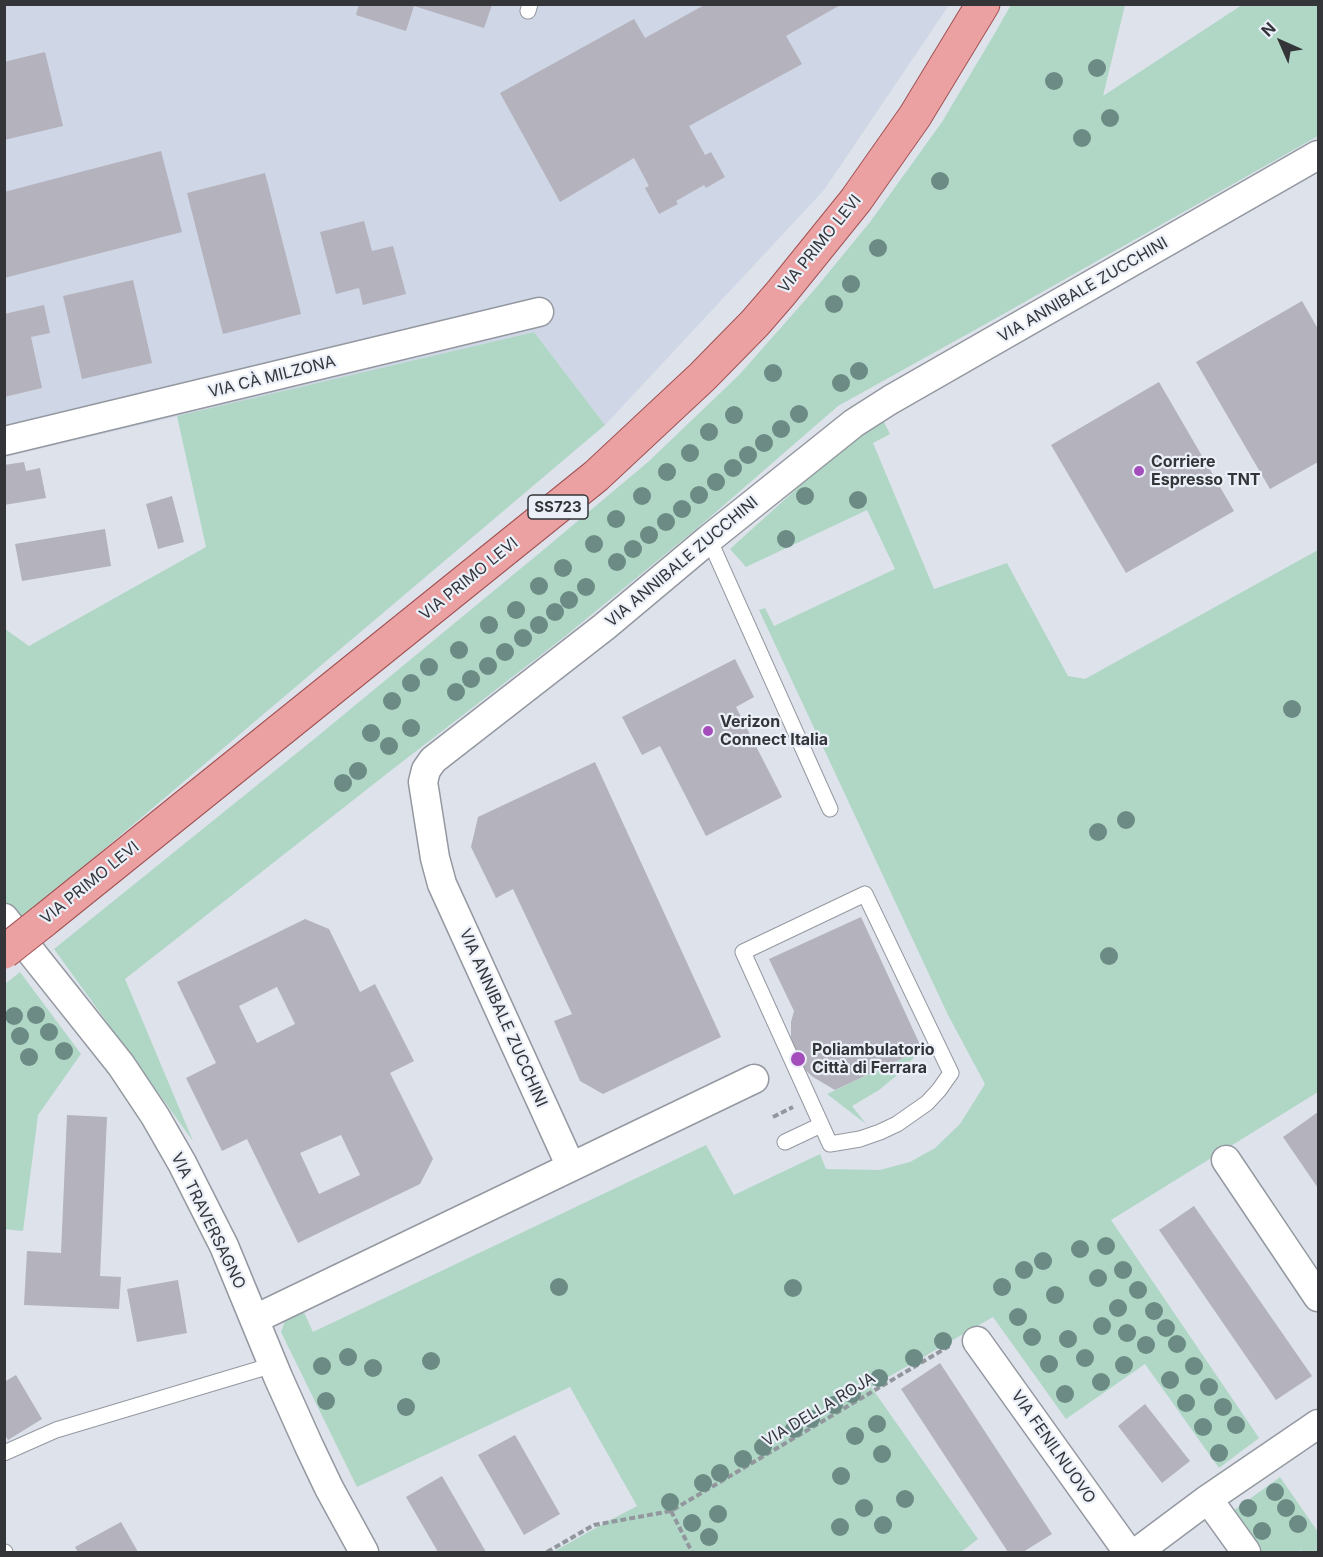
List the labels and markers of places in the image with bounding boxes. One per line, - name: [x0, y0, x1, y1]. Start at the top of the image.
- place label: Corriere Espresso TNT: [1151, 452, 1260, 490]
- marker: Corriere Espresso TNT: [1132, 464, 1146, 478]
- place label: Verizon Connect Italia: [720, 712, 828, 750]
- marker: Verizon Connect Italia: [701, 724, 715, 738]
- place label: Poliambulatorio Città di Ferrara: [812, 1040, 935, 1078]
- marker: Poliambulatorio Città di Ferrara: [789, 1050, 807, 1068]

